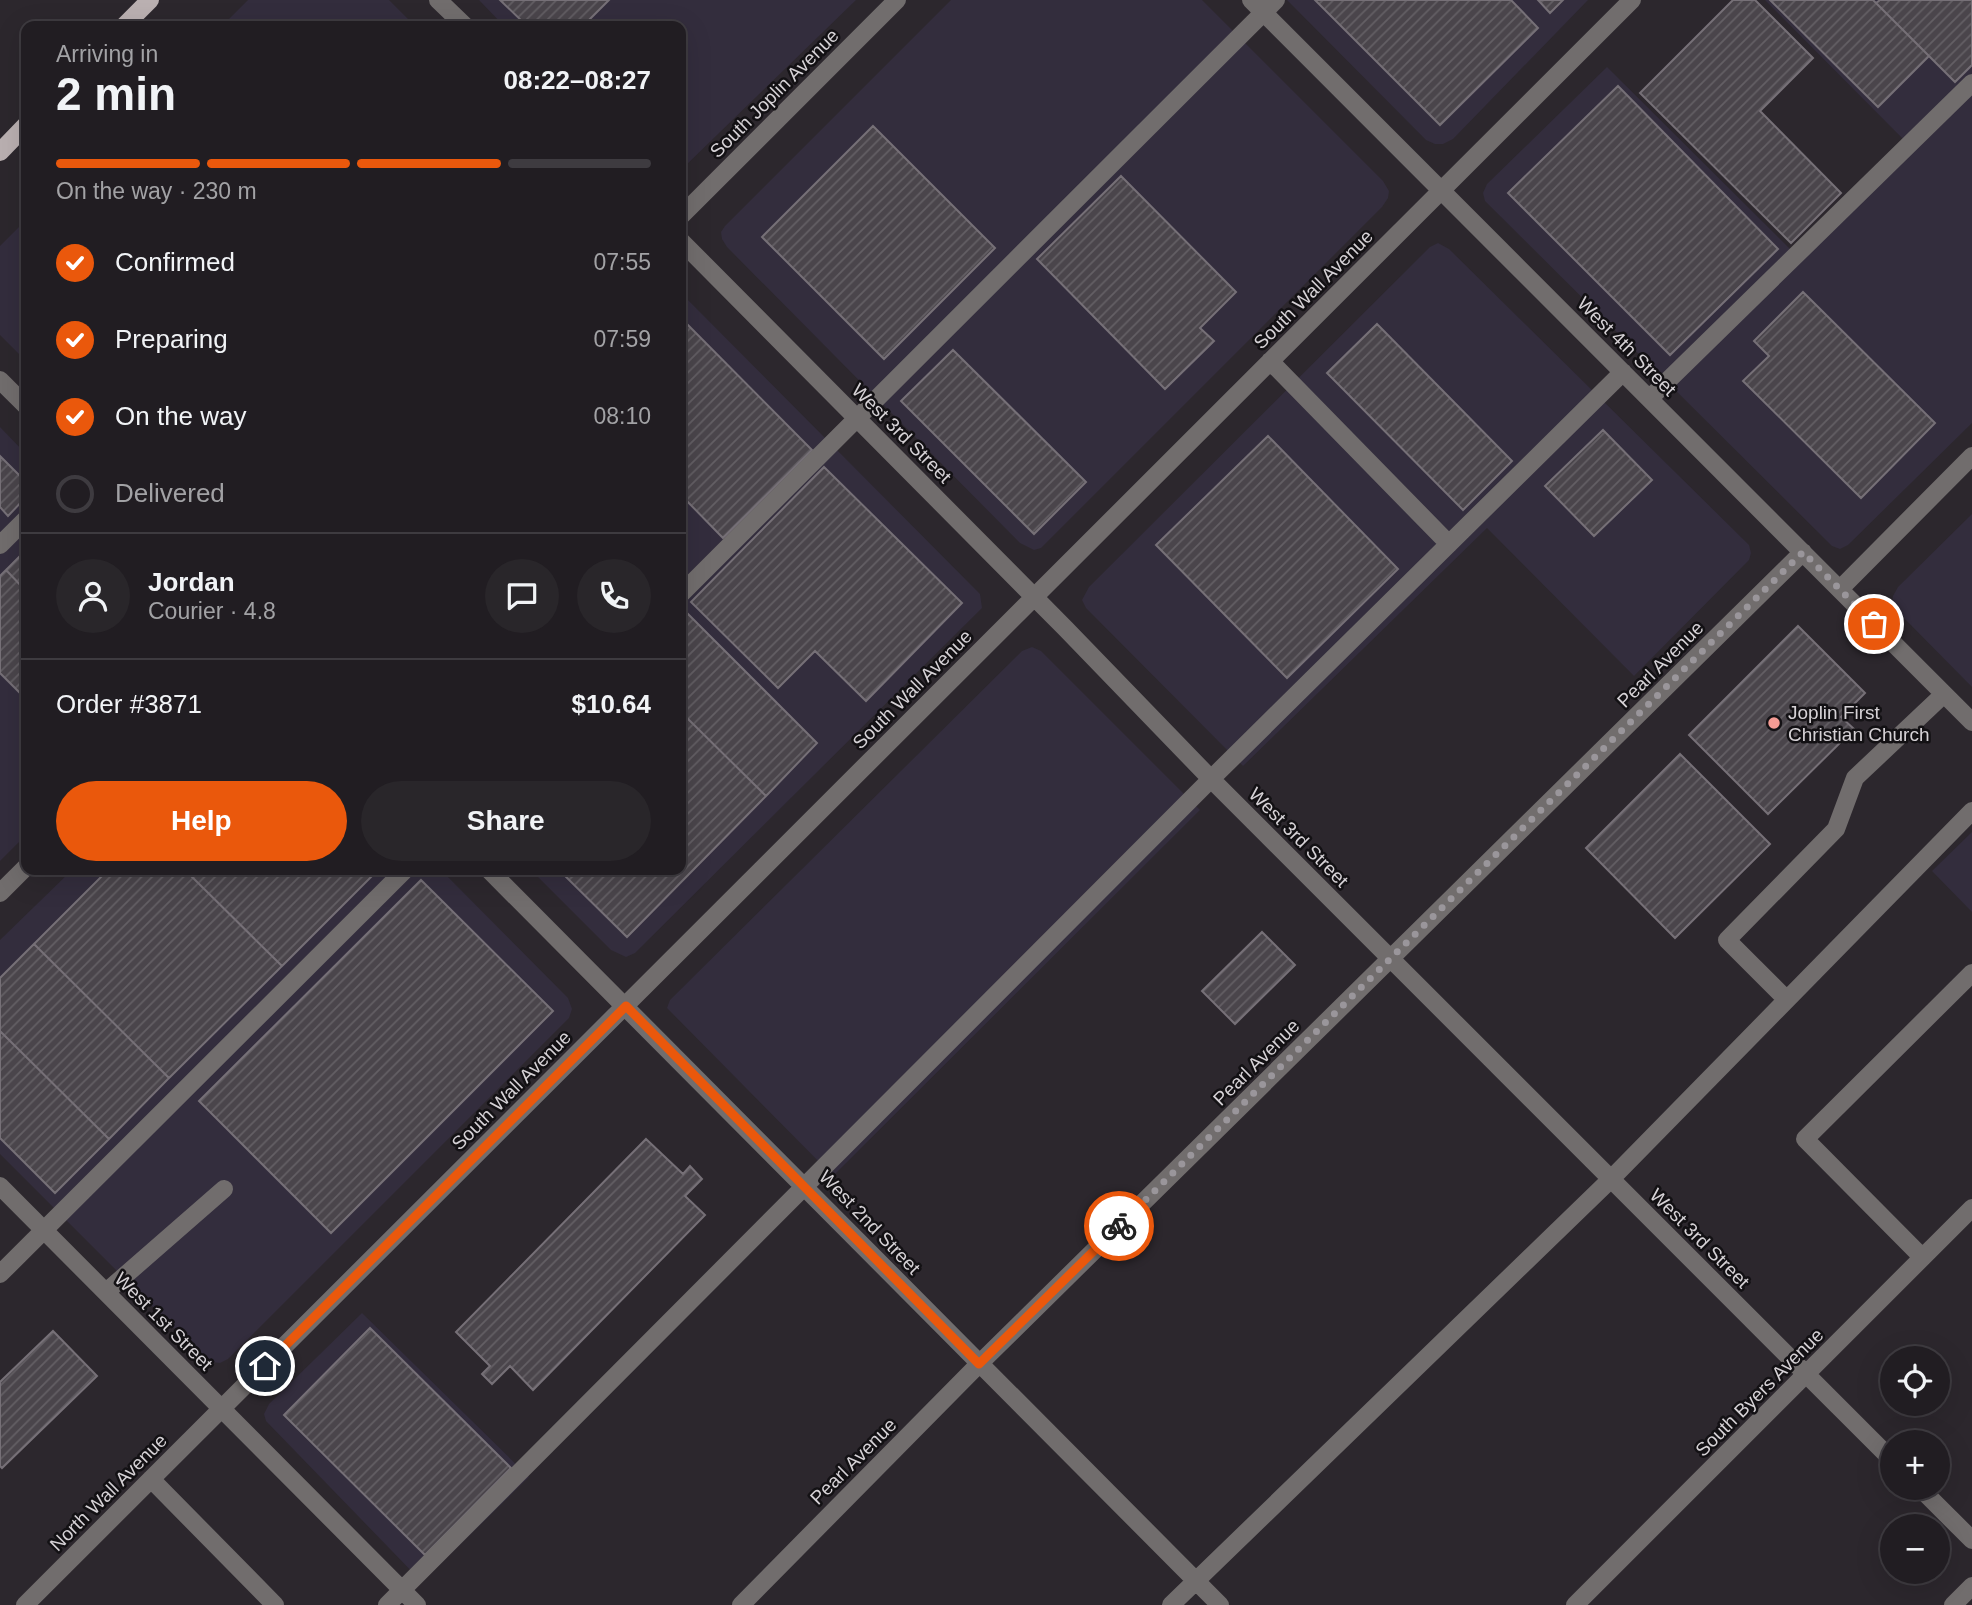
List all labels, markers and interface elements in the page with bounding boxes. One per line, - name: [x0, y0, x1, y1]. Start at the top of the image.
- street label: South Joplin Avenue: [706, 25, 843, 162]
- text: Arriving in: [56, 41, 158, 67]
- text: 08:22–08:27: [504, 65, 651, 95]
- text: 2 min: [56, 68, 176, 120]
- text: On the way · 230 m: [56, 178, 257, 204]
- street label: South Wall Avenue: [1250, 226, 1377, 353]
- icon: check: [56, 244, 94, 282]
- text: Confirmed: [115, 247, 235, 277]
- text: 07:55: [593, 249, 651, 275]
- street label: West 4th Street: [1573, 293, 1681, 400]
- icon: check: [56, 321, 94, 359]
- text: Preparing: [115, 324, 228, 354]
- text: 07:59: [593, 326, 651, 352]
- street label: West 3rd Street: [848, 379, 956, 488]
- icon: check: [56, 398, 94, 436]
- text: On the way: [115, 401, 247, 431]
- text: 08:10: [593, 403, 651, 429]
- text: Delivered: [115, 478, 225, 508]
- button: person: [56, 559, 130, 633]
- button: chat: [485, 559, 559, 633]
- button: phone: [577, 559, 651, 633]
- text: Jordan: [148, 567, 235, 597]
- pin: [1844, 594, 1904, 654]
- text: Courier · 4.8: [148, 598, 276, 624]
- icon: bag: [1855, 605, 1893, 643]
- street label: Pearl Avenue: [1613, 617, 1708, 712]
- street label: South Wall Avenue: [849, 626, 976, 753]
- text: Order #3871: [56, 689, 202, 719]
- text: $10.64: [571, 689, 651, 719]
- place label: Joplin First Christian Church: [1788, 702, 1930, 745]
- marker: Joplin First Christian Church: [1766, 715, 1782, 731]
- button: Help: [56, 781, 347, 861]
- button: Share: [361, 781, 651, 861]
- street label: West 3rd Street: [1245, 783, 1353, 892]
- street label: Pearl Avenue: [1209, 1015, 1304, 1110]
- street label: South Wall Avenue: [448, 1027, 575, 1154]
- street label: West 2nd Street: [815, 1166, 925, 1279]
- street label: West 3rd Street: [1646, 1184, 1754, 1293]
- courier: [1084, 1191, 1154, 1261]
- icon: bike: [1100, 1207, 1138, 1245]
- street label: West 1st Street: [110, 1268, 217, 1375]
- street label: South Byers Avenue: [1691, 1324, 1828, 1461]
- pin: [235, 1336, 295, 1396]
- map controls: [1880, 1346, 1950, 1584]
- button: locate: [1880, 1346, 1950, 1416]
- icon: home: [246, 1347, 284, 1385]
- street label: Pearl Avenue: [806, 1414, 901, 1509]
- street label: North Wall Avenue: [46, 1430, 171, 1555]
- button: +: [1880, 1430, 1950, 1500]
- button: −: [1880, 1514, 1950, 1584]

